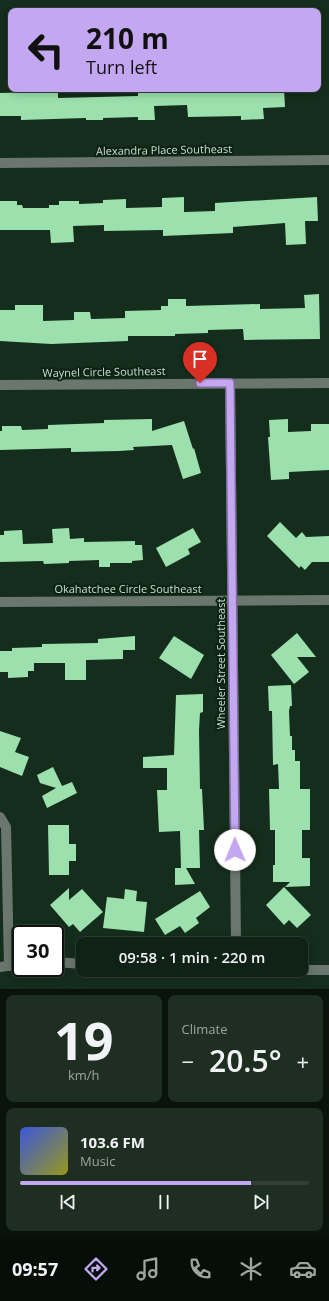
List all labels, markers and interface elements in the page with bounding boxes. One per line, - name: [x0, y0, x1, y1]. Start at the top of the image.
- text: 210 m: [86, 19, 169, 57]
- icon: left: [20, 24, 72, 76]
- text: Turn left: [86, 55, 157, 79]
- street label: Alexandra Place Southeast: [96, 141, 232, 158]
- pin: [183, 342, 217, 383]
- icon: arrive: [189, 348, 211, 370]
- street label: Waynel Circle Southeast: [42, 363, 166, 380]
- street label: Okahatchee Circle Southeast: [54, 581, 202, 596]
- street label: Wheeler Street Southeast: [213, 599, 228, 729]
- position arrow: [214, 829, 256, 871]
- speed limit sign: 30: [12, 925, 64, 977]
- text: 09:58 · 1 min · 220 m: [119, 947, 265, 967]
- text: 19: [54, 1004, 113, 1075]
- text: Climate: [182, 1020, 227, 1038]
- text: 20.5°: [209, 1040, 282, 1081]
- text: −: [182, 1046, 194, 1076]
- text: +: [296, 1046, 309, 1076]
- text: km/h: [68, 1066, 100, 1084]
- text: 103.6 FM: [80, 1132, 145, 1152]
- text: Music: [80, 1152, 115, 1170]
- icon: previous: [57, 1191, 79, 1213]
- icon: pause: [153, 1191, 175, 1213]
- icon: next: [250, 1191, 272, 1213]
- icon: directions: [82, 1255, 110, 1283]
- icon: music: [134, 1255, 162, 1283]
- icon: phone: [186, 1255, 214, 1283]
- icon: climate: [237, 1255, 265, 1283]
- icon: car: [289, 1255, 317, 1283]
- text: 09:57: [12, 1257, 58, 1281]

